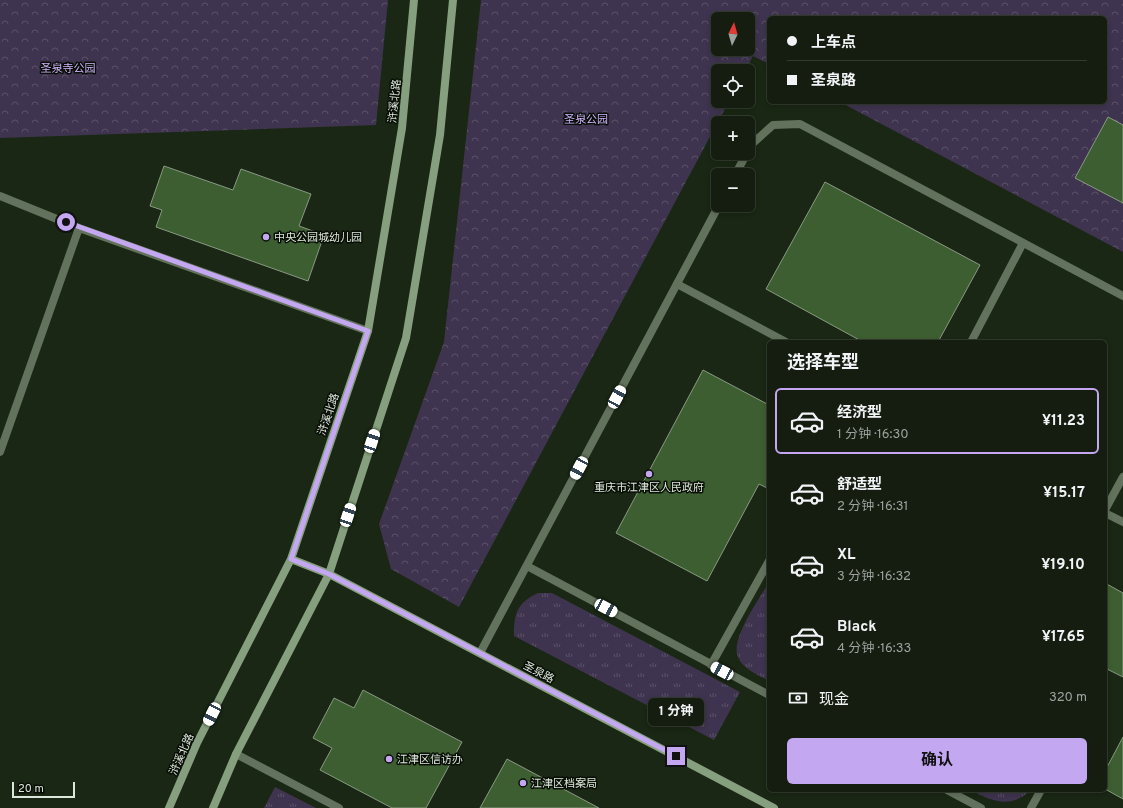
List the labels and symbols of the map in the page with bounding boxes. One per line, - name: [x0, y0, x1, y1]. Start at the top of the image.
- north arrow: [711, 12, 755, 56]
- park label: 圣泉寺公园: [41, 62, 96, 76]
- street label: 浒溪北路: [386, 78, 404, 124]
- park label: 圣泉公园: [564, 113, 608, 127]
- route start: [57, 213, 75, 231]
- place label: 中央公园城幼儿园: [274, 231, 362, 245]
- marker: 中央公园城幼儿园: [261, 232, 271, 242]
- car: [606, 384, 628, 410]
- street label: 浒溪北路: [315, 391, 343, 437]
- car: [363, 428, 381, 454]
- car: [568, 455, 590, 481]
- marker: 重庆市江津区人民政府: [644, 469, 654, 479]
- place label: 重庆市江津区人民政府: [594, 481, 704, 495]
- car: [339, 502, 357, 528]
- car: [593, 597, 619, 619]
- street label: 圣泉路: [521, 659, 556, 687]
- car: [709, 660, 735, 682]
- callout: 1 分钟: [648, 698, 704, 726]
- car: [201, 701, 223, 727]
- street label: 浒溪北路: [167, 731, 197, 777]
- route end: [667, 747, 685, 765]
- place label: 江津区信访办: [397, 753, 463, 767]
- marker: 江津区信访办: [384, 754, 394, 764]
- place label: 江津区档案局: [531, 777, 597, 791]
- marker: 江津区档案局: [518, 778, 528, 788]
- scale bar: [12, 780, 75, 799]

